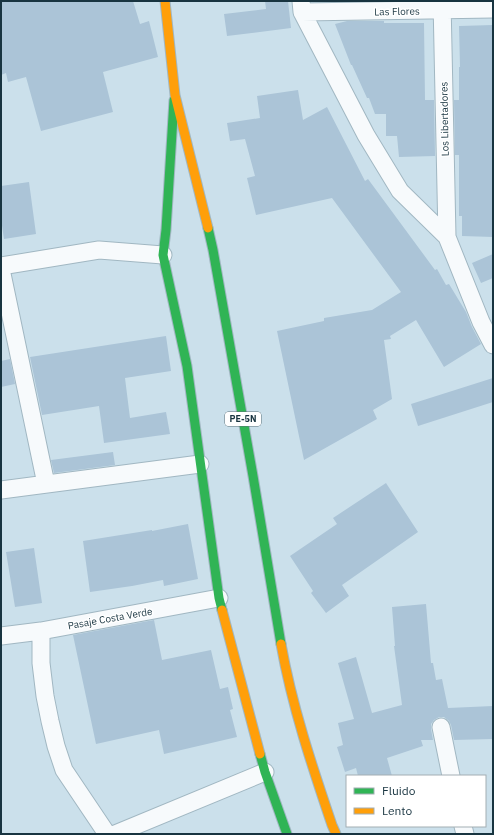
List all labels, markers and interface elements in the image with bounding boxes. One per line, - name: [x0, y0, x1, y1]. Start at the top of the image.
- street label: Las Flores: [374, 5, 420, 18]
- street label: Los Libertadores: [437, 82, 452, 156]
- road number: PE-5N: [225, 412, 261, 426]
- street label: Pasaje Costa Verde: [67, 605, 154, 632]
- legend: [346, 775, 486, 827]
- text: Fluido: [382, 783, 416, 798]
- text: Lento: [382, 803, 412, 818]

